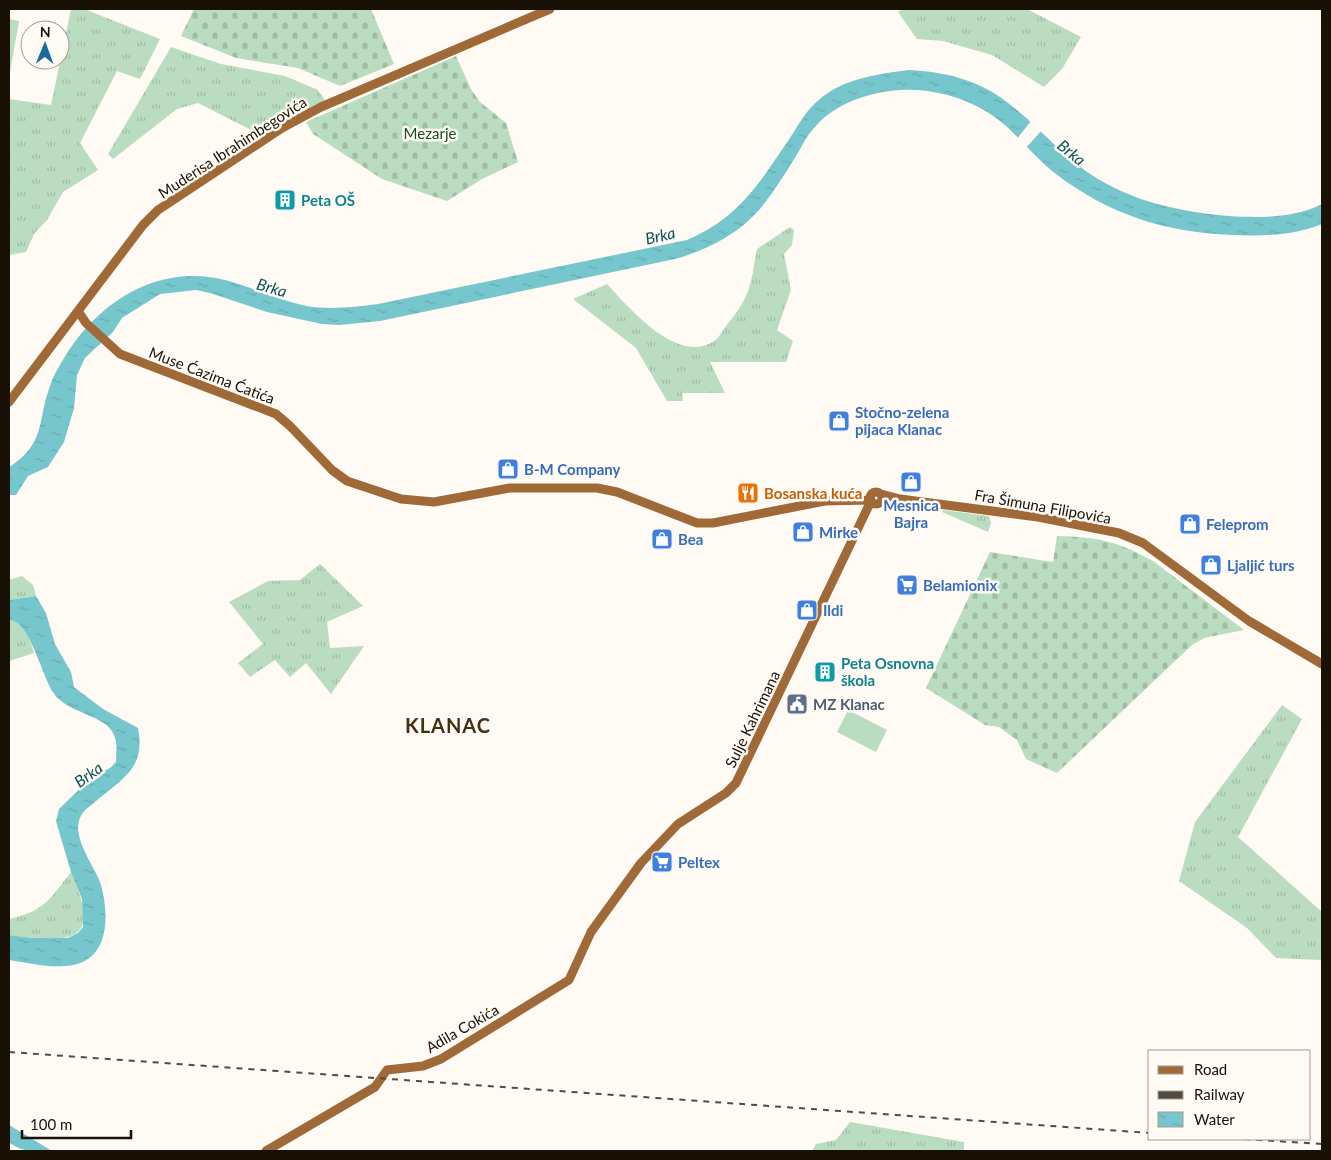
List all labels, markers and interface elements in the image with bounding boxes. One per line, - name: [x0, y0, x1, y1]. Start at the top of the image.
- north arrow: [20, 20, 70, 70]
- text: N: [40, 23, 51, 40]
- street label: Muderisa Ibrahimbegovića: [154, 92, 310, 202]
- park label: Mezarje: [404, 124, 456, 142]
- water label: Brka: [1054, 135, 1090, 169]
- building icon: Peta OŠ: [273, 188, 297, 212]
- place label: Peta OŠ: [301, 191, 355, 209]
- water label: Brka: [643, 222, 677, 248]
- water label: Brka: [255, 274, 289, 300]
- street label: Muse Ćazima Ćatića: [147, 343, 277, 407]
- place label: Stočno-zelena pijaca Klanac: [855, 403, 949, 438]
- shop icon: Stočno-zelena pijaca Klanac: [827, 409, 851, 433]
- shop icon: B-M Company: [496, 457, 520, 481]
- place label: B-M Company: [524, 460, 621, 478]
- shop icon: Mesnica Bajra: [899, 470, 923, 494]
- restaurant icon: Bosanska kuća: [736, 481, 760, 505]
- place label: Bosanska kuća: [764, 484, 862, 502]
- street label: Fra Šimuna Filipovića: [973, 485, 1113, 527]
- place label: Mesnica Bajra: [883, 496, 939, 531]
- shop icon: Feleprom: [1178, 512, 1202, 536]
- place label: Feleprom: [1206, 515, 1269, 533]
- shop icon: Mirke: [791, 520, 815, 544]
- place label: Mirke: [819, 523, 858, 541]
- shop icon: Bea: [650, 527, 674, 551]
- place label: Bea: [678, 530, 703, 548]
- shop icon: Ljaljić turs: [1199, 553, 1223, 577]
- place label: Ljaljić turs: [1227, 556, 1295, 574]
- supermarket icon: Belamionix: [895, 573, 919, 597]
- place label: Belamionix: [923, 576, 997, 594]
- shop icon: Ildi: [795, 598, 819, 622]
- place label: Ildi: [823, 601, 844, 619]
- place label: Peta Osnovna škola: [841, 654, 934, 689]
- building icon: Peta Osnovna škola: [813, 660, 837, 684]
- street label: Sulje Kahrimana: [721, 668, 783, 770]
- public building icon: MZ Klanac: [785, 692, 809, 716]
- place label: MZ Klanac: [813, 695, 885, 713]
- district label: KLANAC: [405, 713, 491, 737]
- water label: Brka: [70, 757, 106, 791]
- supermarket icon: Peltex: [650, 850, 674, 874]
- place label: Peltex: [678, 853, 720, 871]
- street label: Adila Cokića: [422, 1000, 502, 1056]
- legend: [1148, 1050, 1311, 1140]
- text: Road: [1194, 1060, 1227, 1078]
- text: Railway: [1194, 1085, 1245, 1103]
- scale bar: [22, 1108, 131, 1140]
- text: Water: [1194, 1110, 1235, 1128]
- text: 100 m: [30, 1115, 72, 1133]

